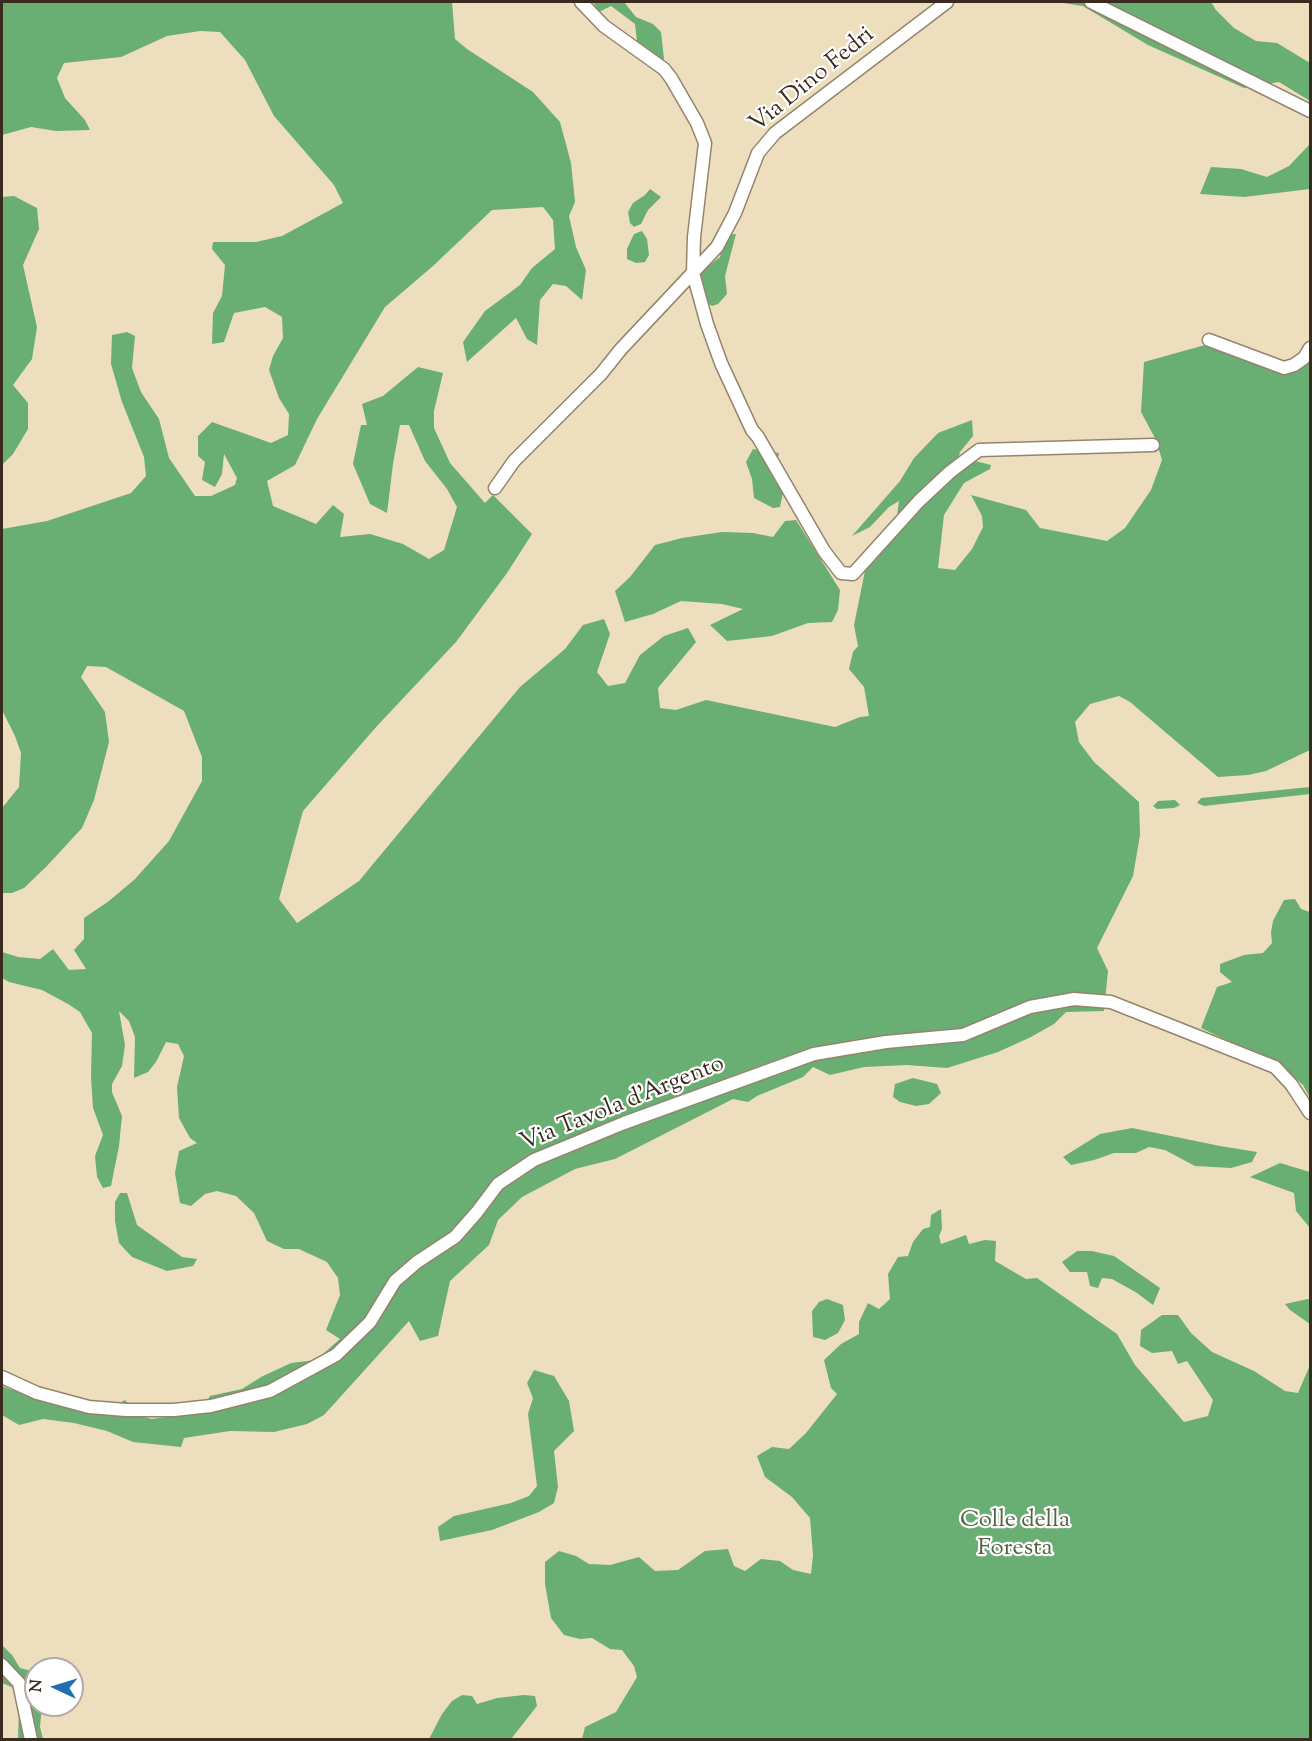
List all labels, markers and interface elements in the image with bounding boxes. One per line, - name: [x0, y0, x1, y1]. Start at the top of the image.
- street label: Via Dino Fedri: [745, 22, 881, 140]
- street label: Via Tavola d'Argento: [517, 1051, 729, 1159]
- park label: Colle della Foresta: [960, 1508, 1070, 1564]
- north arrow: [24, 1657, 84, 1717]
- text: N: [26, 1679, 49, 1693]

